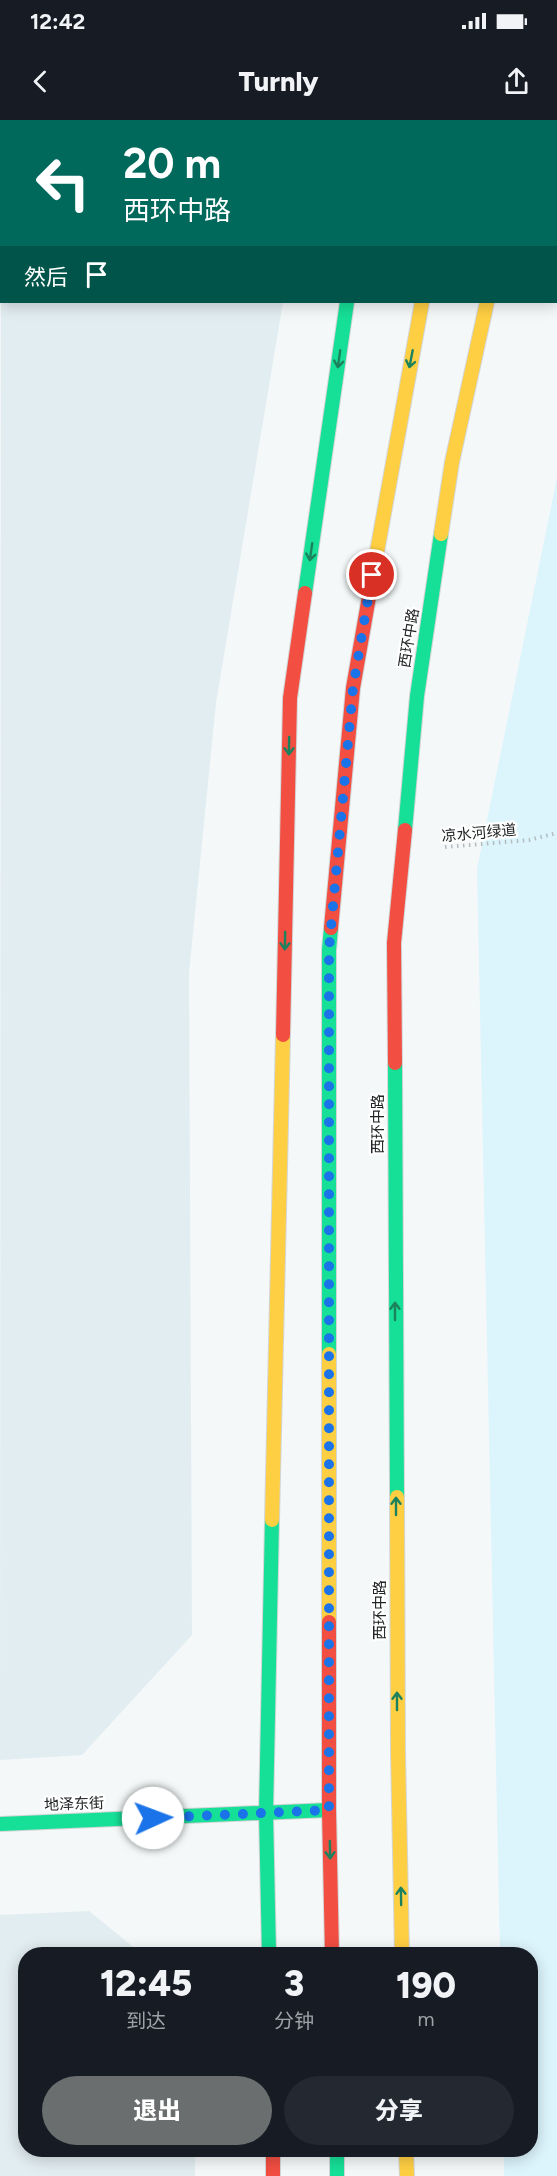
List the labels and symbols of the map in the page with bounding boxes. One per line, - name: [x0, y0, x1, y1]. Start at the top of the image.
- one-way arrow: [334, 349, 345, 369]
- one-way arrow: [405, 349, 416, 368]
- one-way arrow: [305, 542, 316, 562]
- pin: [346, 549, 397, 600]
- street label: 西环中路: [395, 607, 423, 669]
- one-way arrow: [283, 735, 294, 755]
- street label: 凉水河绿道: [441, 821, 517, 845]
- one-way arrow: [279, 930, 290, 950]
- street label: 西环中路: [369, 1094, 387, 1154]
- one-way arrow: [390, 1302, 401, 1322]
- one-way arrow: [391, 1497, 402, 1517]
- street label: 西环中路: [371, 1580, 389, 1640]
- one-way arrow: [391, 1692, 403, 1712]
- position arrow: [121, 1786, 185, 1850]
- street label: 地泽东街: [44, 1794, 104, 1814]
- one-way arrow: [324, 1839, 336, 1859]
- one-way arrow: [395, 1887, 407, 1907]

